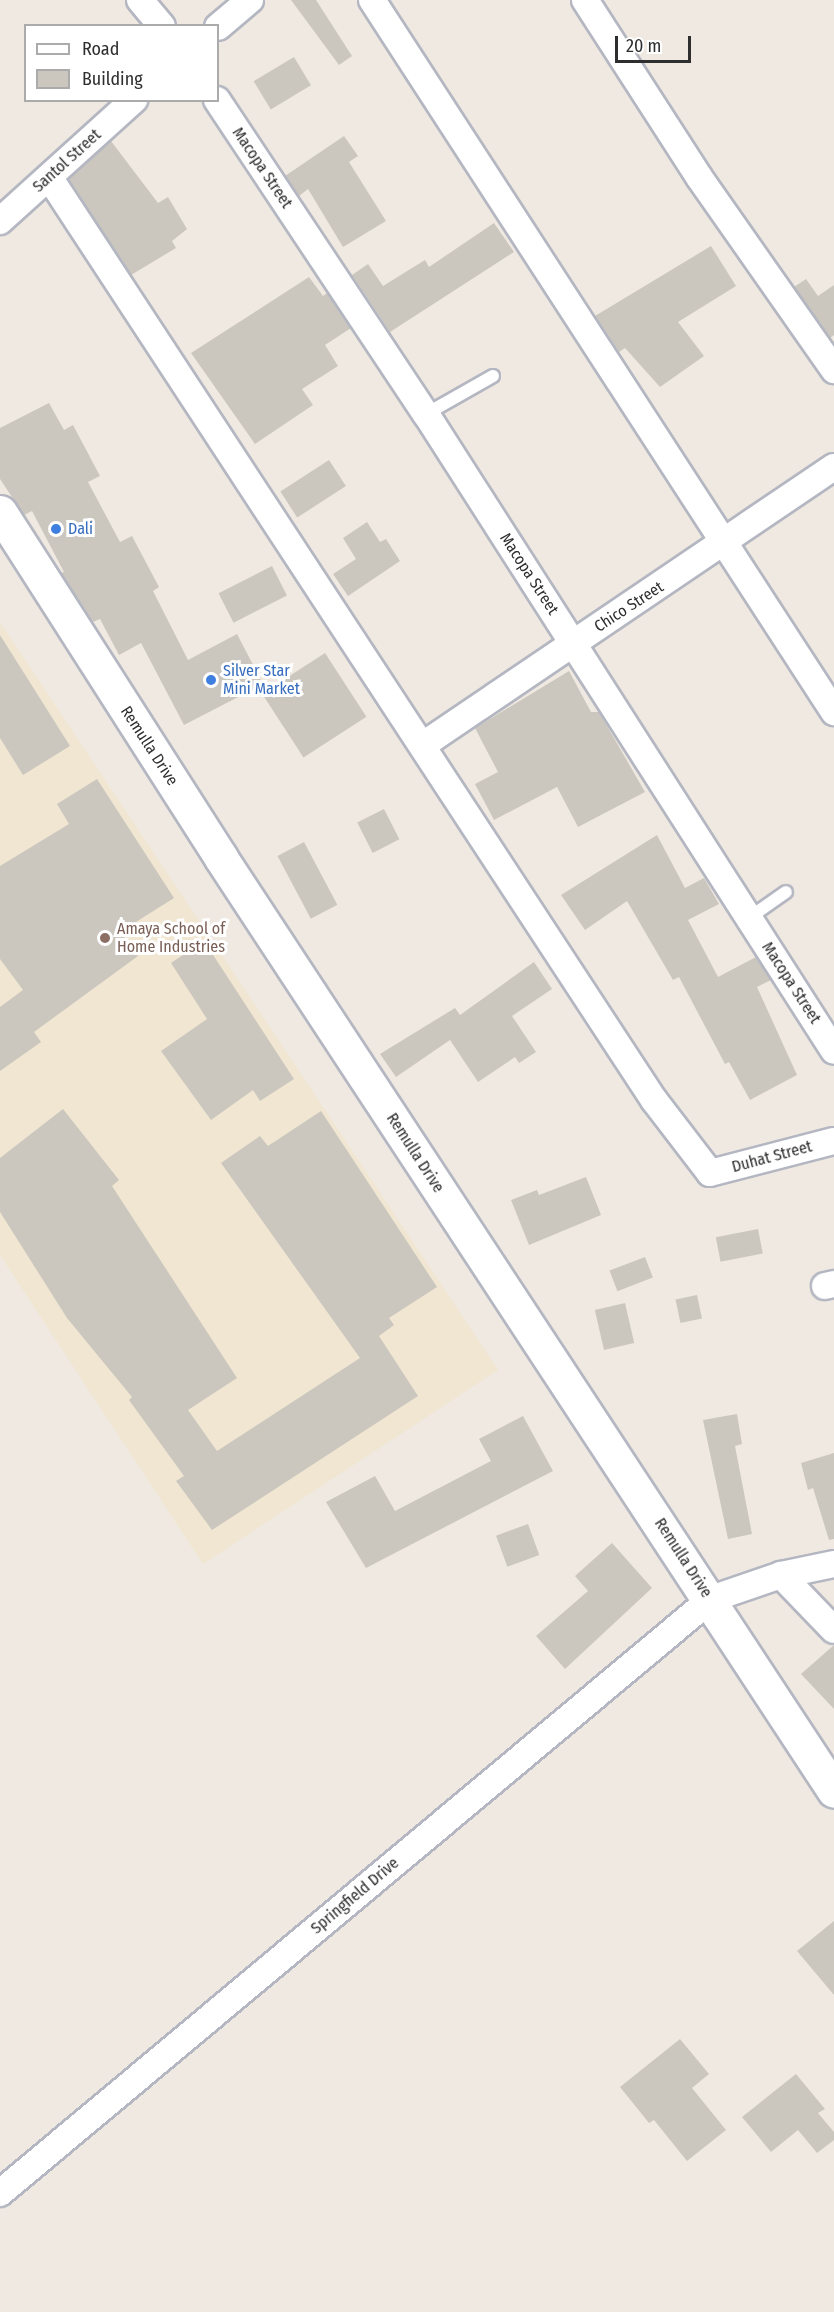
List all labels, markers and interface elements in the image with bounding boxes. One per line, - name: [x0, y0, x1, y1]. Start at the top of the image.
- legend: [24, 24, 219, 102]
- scale bar: [618, 24, 694, 62]
- text: 20 m: [626, 35, 661, 57]
- text: Road: [82, 38, 119, 60]
- text: Building: [82, 68, 143, 90]
- street label: Macopa Street: [228, 124, 296, 212]
- street label: Santol Street: [29, 125, 105, 197]
- place label: Dali: [68, 519, 93, 539]
- marker: Dali: [49, 522, 63, 536]
- street label: Macopa Street: [495, 530, 563, 618]
- street label: Chico Street: [591, 578, 667, 636]
- place label: Silver Star Mini Market: [223, 661, 300, 699]
- marker: Silver Star Mini Market: [204, 673, 218, 687]
- street label: Remulla Drive: [116, 703, 182, 789]
- place label: Amaya School of Home Industries: [117, 919, 225, 957]
- marker: Amaya School of Home Industries: [98, 931, 112, 945]
- street label: Macopa Street: [757, 939, 825, 1027]
- street label: Remulla Drive: [382, 1110, 448, 1196]
- street label: Duhat Street: [730, 1137, 814, 1177]
- street label: Remulla Drive: [650, 1515, 716, 1601]
- street label: Springfield Drive: [307, 1854, 403, 1938]

